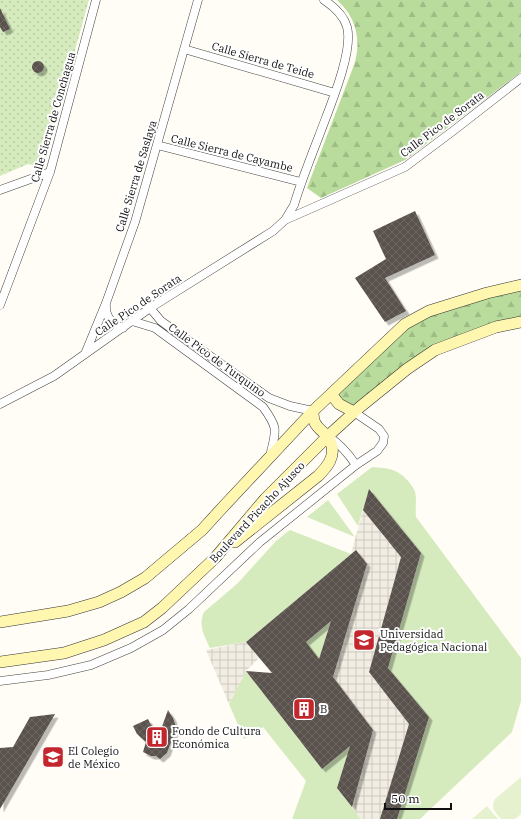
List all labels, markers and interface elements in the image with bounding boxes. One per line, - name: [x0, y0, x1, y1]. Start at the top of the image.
- street label: Calle Sierra de Teide: [210, 39, 316, 81]
- street label: Calle Sierra de Conchagua: [28, 50, 78, 184]
- street label: Calle Pico de Sorata: [397, 88, 487, 160]
- street label: Calle Sierra de Saslaya: [112, 118, 160, 234]
- street label: Calle Sierra de Cayambe: [170, 131, 294, 175]
- street label: Calle Pico de Sorata: [92, 271, 184, 339]
- street label: Calle Pico de Turquino: [166, 320, 268, 400]
- street label: Boulevard Picacho Ajusco: [206, 458, 308, 566]
- school or university icon: Universidad Pedagógica Nacional: [351, 627, 377, 653]
- place label: Universidad Pedagógica Nacional: [380, 627, 487, 654]
- building icon: B: [291, 696, 317, 722]
- place label: B: [320, 702, 327, 716]
- building icon: Fondo de Cultura Económica: [144, 724, 170, 750]
- place label: Fondo de Cultura Económica: [172, 724, 261, 751]
- school or university icon: El Colegio de México: [40, 744, 66, 770]
- place label: El Colegio de México: [68, 744, 120, 771]
- scale bar: [385, 785, 451, 811]
- text: 50 m: [391, 791, 420, 806]

